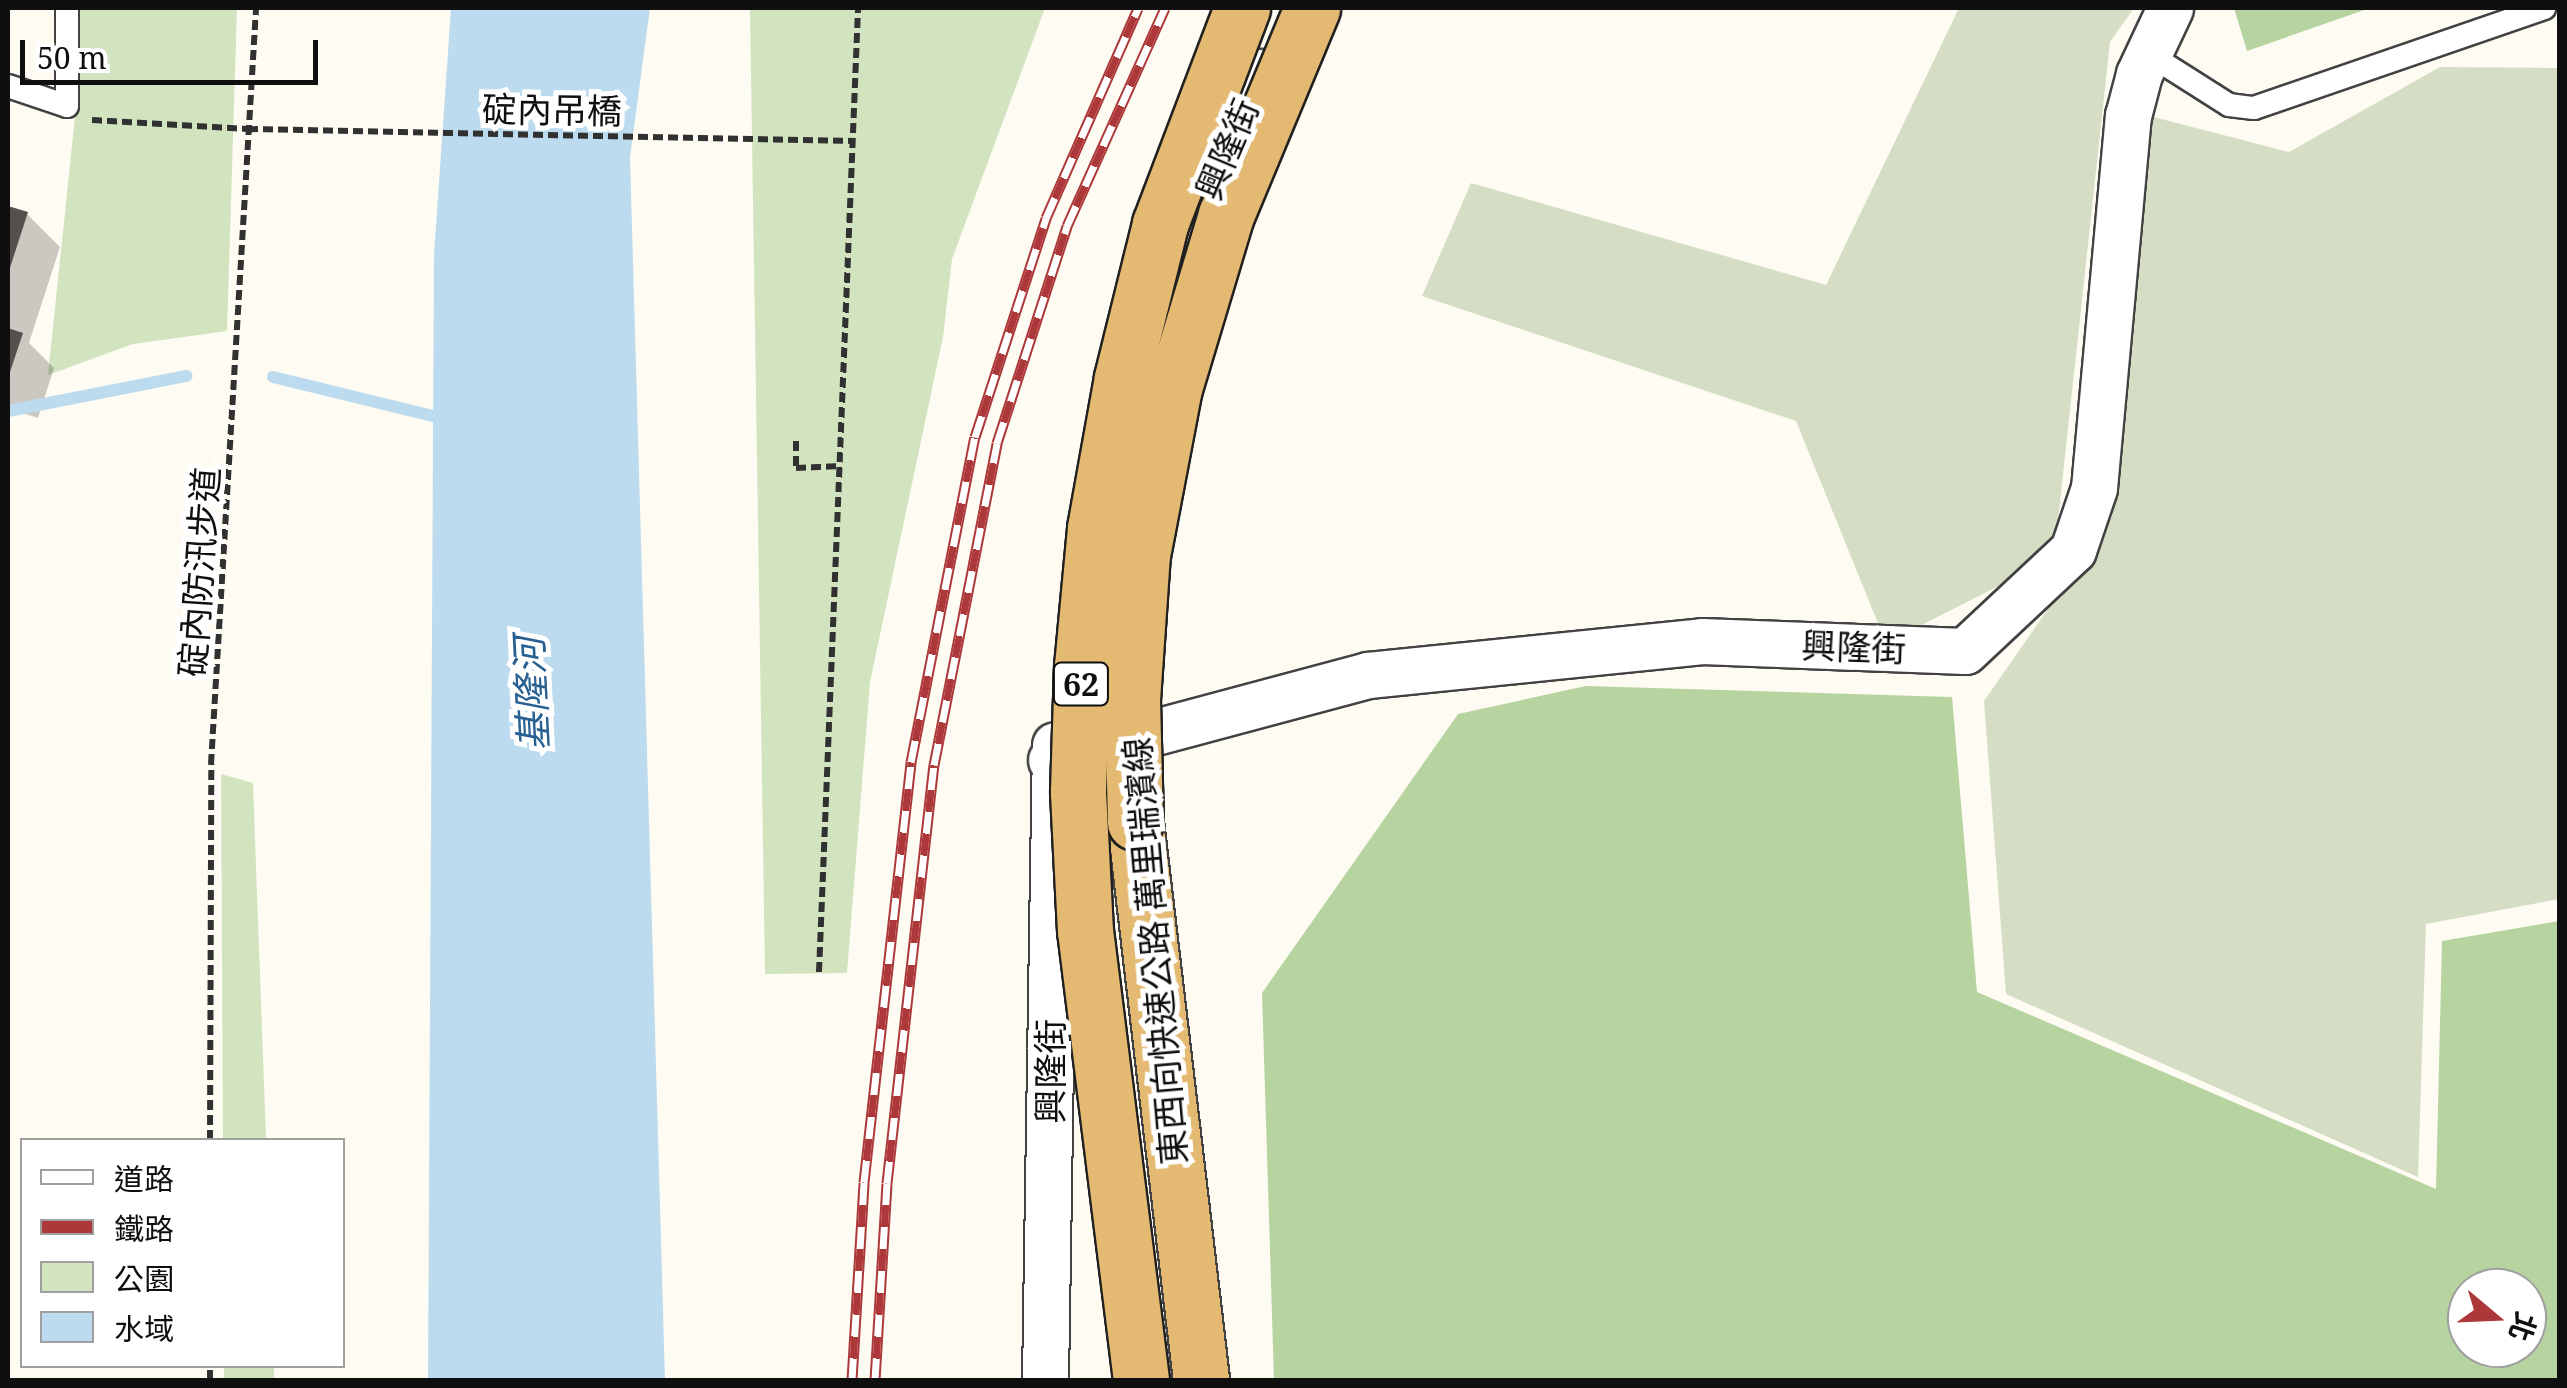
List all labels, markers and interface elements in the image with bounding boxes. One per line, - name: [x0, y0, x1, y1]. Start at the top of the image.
- scale bar: [25, 20, 322, 82]
- text: 50 m: [37, 37, 107, 78]
- street label: 碇內吊橋: [482, 88, 622, 132]
- street label: 興隆街: [1187, 92, 1267, 206]
- street label: 碇內防汛步道: [171, 466, 227, 678]
- street label: 興隆街: [1801, 624, 1907, 670]
- water label: 基隆河: [505, 636, 557, 752]
- road number: 62: [1051, 657, 1111, 711]
- street label: 東西向快速公路 萬里瑞濱線: [1115, 735, 1195, 1167]
- street label: 興隆街: [1029, 1019, 1071, 1123]
- legend: [20, 1138, 345, 1368]
- text: 道路: [114, 1158, 174, 1199]
- text: 鐵路: [114, 1208, 174, 1249]
- text: 公園: [114, 1258, 174, 1299]
- north arrow: [2447, 1268, 2547, 1368]
- text: 水域: [114, 1308, 174, 1349]
- text: 北: [2501, 1308, 2546, 1347]

